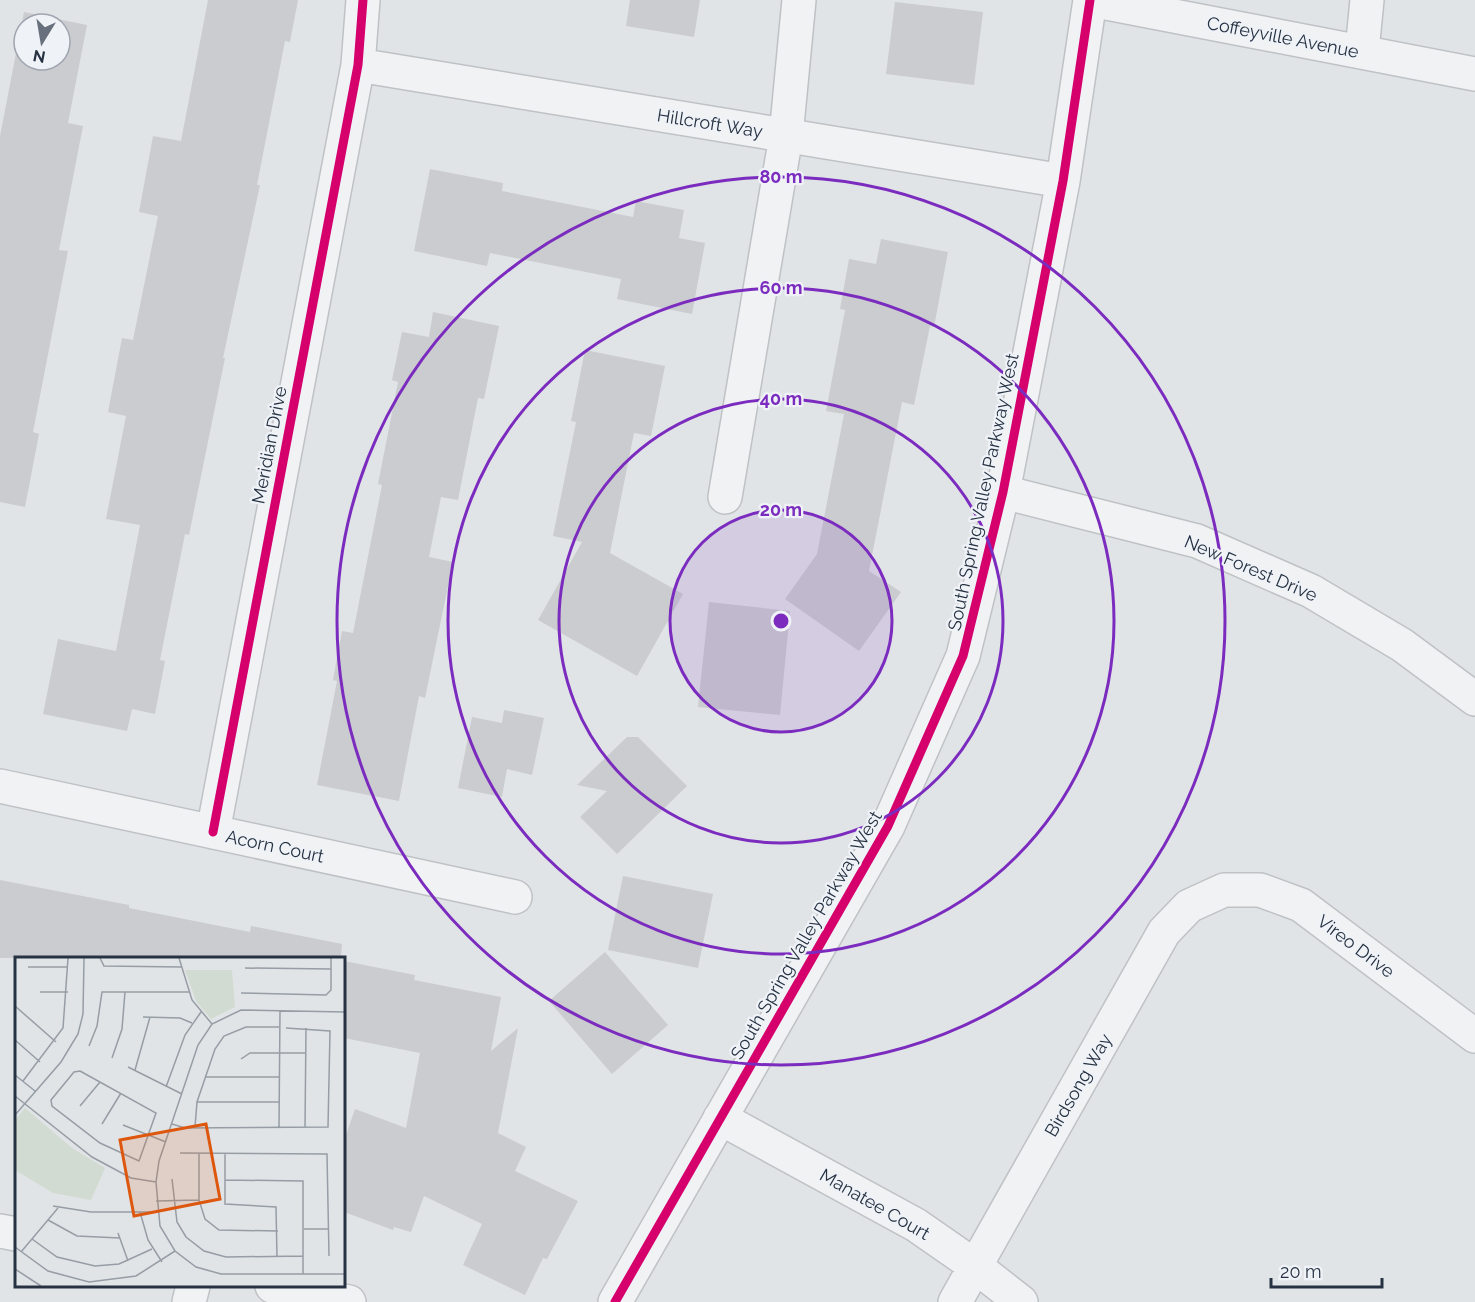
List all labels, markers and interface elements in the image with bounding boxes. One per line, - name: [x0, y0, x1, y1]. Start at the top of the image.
- north arrow: [12, 12, 72, 72]
- street label: Coffeyville Avenue: [1205, 12, 1361, 62]
- text: N: [31, 46, 47, 67]
- street label: Hillcroft Way: [656, 104, 765, 142]
- text: 80 m: [759, 166, 803, 187]
- text: 60 m: [759, 277, 803, 298]
- street label: South Spring Valley Parkway West: [943, 351, 1023, 633]
- street label: Meridian Drive: [247, 384, 291, 506]
- text: 40 m: [760, 388, 802, 409]
- text: 20 m: [760, 499, 802, 520]
- street label: New Forest Drive: [1181, 531, 1321, 606]
- centre of rings: [771, 611, 791, 631]
- street label: South Spring Valley Parkway West: [726, 807, 886, 1063]
- street label: Acorn Court: [224, 825, 326, 867]
- street label: Vireo Drive: [1313, 910, 1399, 982]
- inset map: [15, 957, 345, 1287]
- street label: Birdsong Way: [1040, 1030, 1116, 1140]
- street label: Manatee Court: [816, 1164, 934, 1244]
- scale bar: [1271, 1251, 1382, 1289]
- text: 20 m: [1280, 1261, 1322, 1282]

